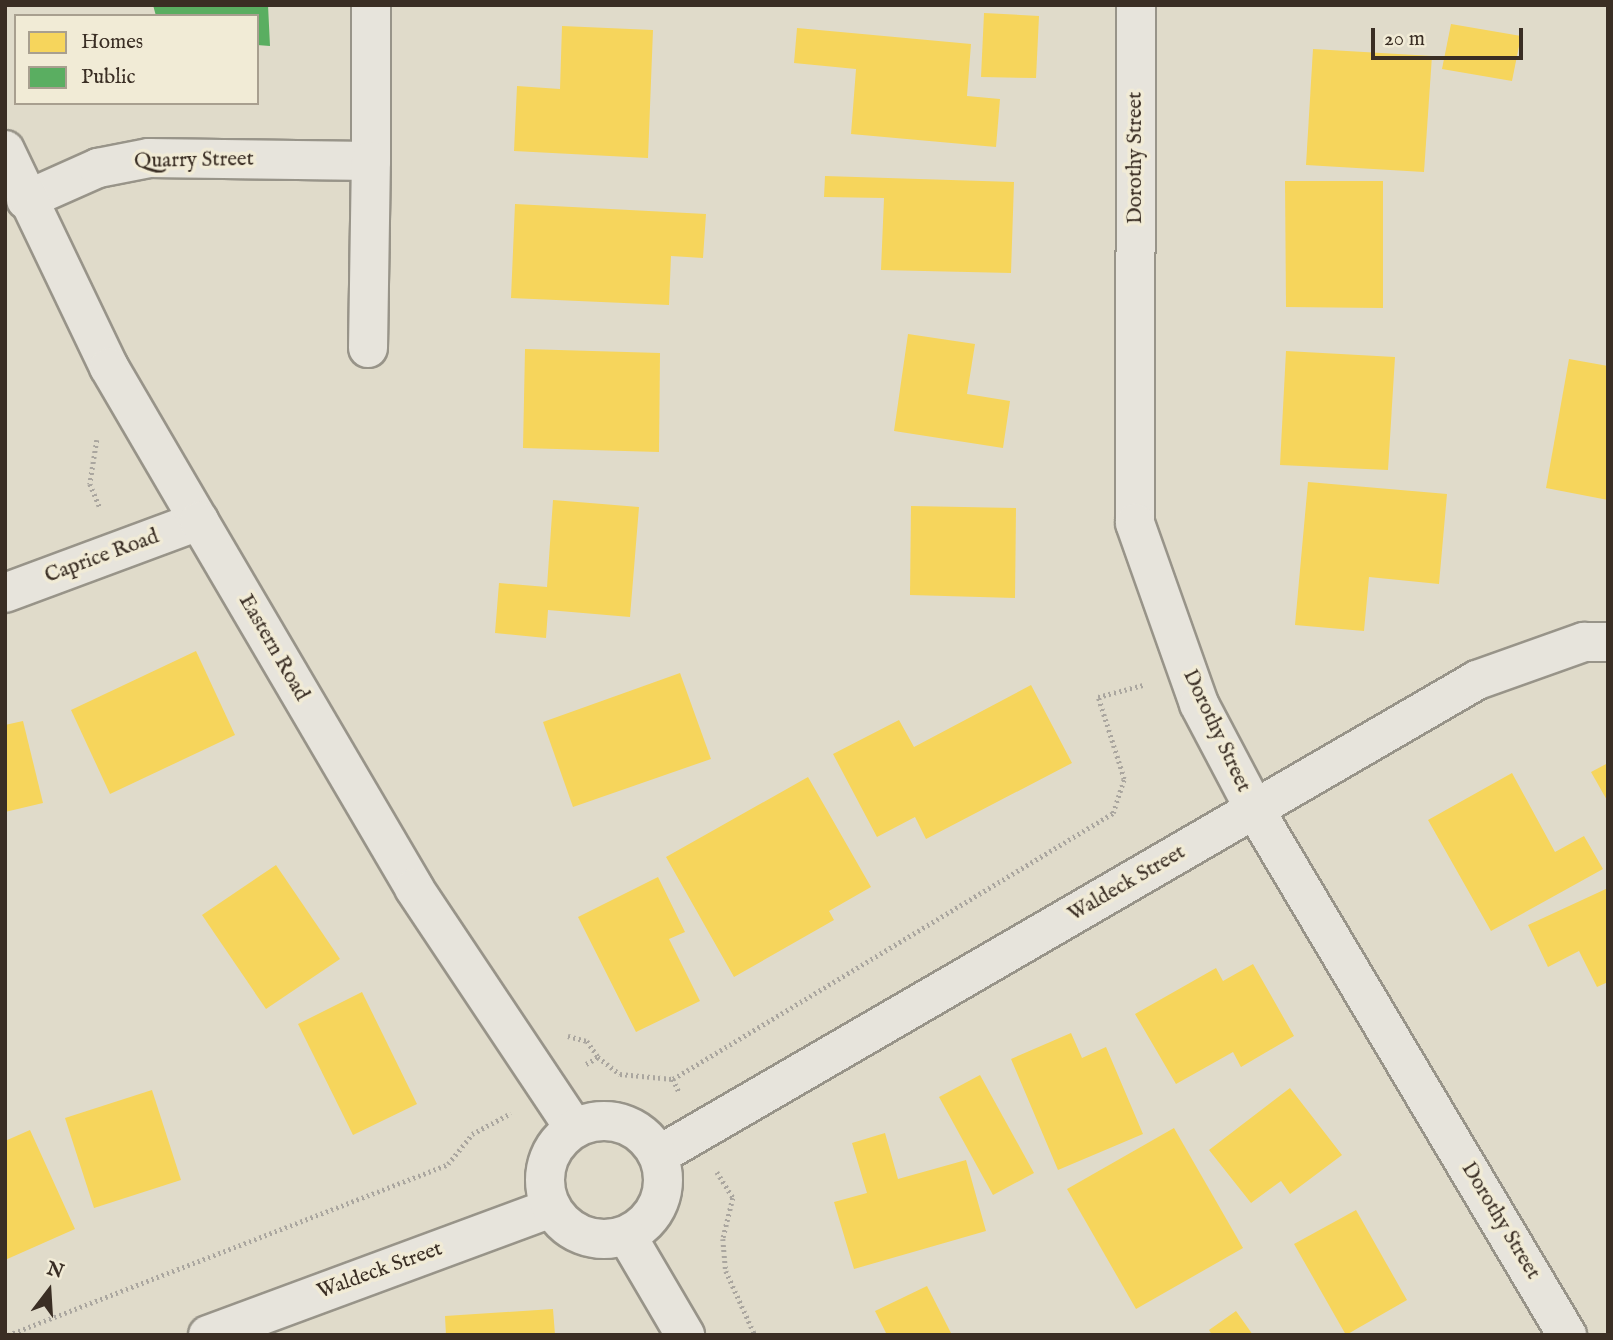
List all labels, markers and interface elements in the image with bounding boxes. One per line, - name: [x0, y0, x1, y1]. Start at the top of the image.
- legend: [14, 14, 259, 105]
- scale bar: [1375, 14, 1527, 58]
- text: 20 m: [1384, 26, 1425, 53]
- text: Homes: [81, 29, 143, 56]
- text: Public: [81, 64, 135, 91]
- street label: Dorothy Street: [1123, 92, 1149, 224]
- street label: Quarry Street: [134, 147, 254, 175]
- street label: Caprice Road: [42, 525, 162, 589]
- street label: Eastern Road: [232, 590, 314, 706]
- street label: Dorothy Street: [1177, 666, 1255, 796]
- street label: Waldeck Street: [1064, 840, 1190, 928]
- street label: Dorothy Street: [1455, 1158, 1545, 1284]
- street label: Waldeck Street: [314, 1237, 446, 1305]
- north arrow: [14, 1256, 84, 1326]
- text: N: [44, 1257, 67, 1285]

